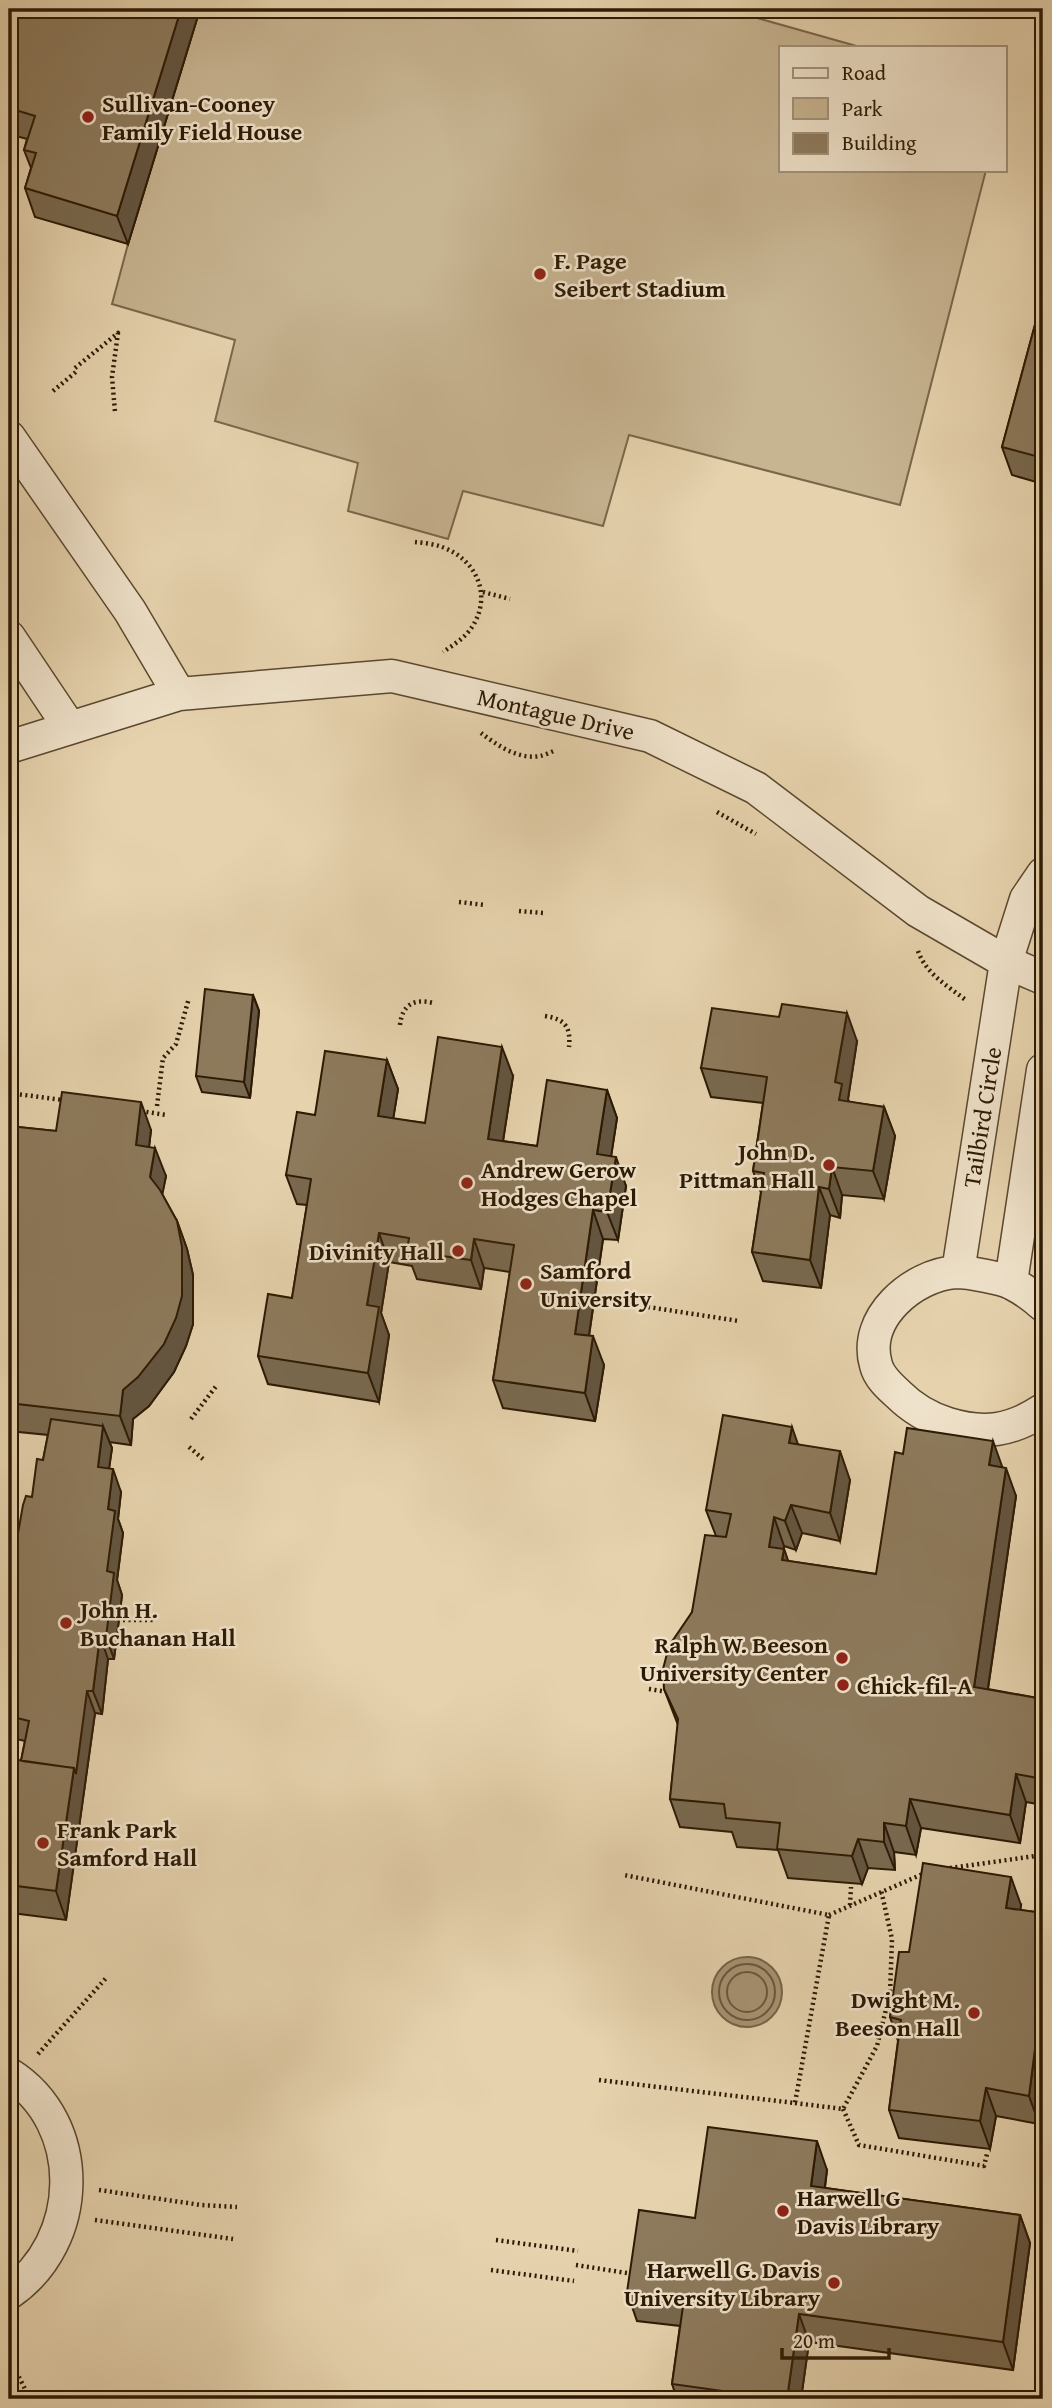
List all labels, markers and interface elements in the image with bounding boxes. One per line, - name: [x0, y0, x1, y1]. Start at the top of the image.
- legend: [779, 46, 1006, 172]
- text: Road: [842, 57, 887, 88]
- place label: Sullivan-Cooney Family Field House: [102, 86, 302, 149]
- text: Park: [842, 93, 883, 124]
- marker: Sullivan-Cooney Family Field House: [80, 109, 96, 125]
- text: Building: [842, 127, 917, 158]
- place label: F. Page Seibert Stadium: [554, 243, 726, 306]
- marker: F. Page Seibert Stadium: [532, 266, 548, 282]
- street label: Montague Drive: [474, 679, 638, 749]
- street label: Tailbird Circle: [954, 1044, 1010, 1190]
- place label: John D. Pittman Hall: [679, 1134, 816, 1197]
- place label: Andrew Gerow Hodges Chapel: [481, 1152, 638, 1215]
- marker: John D. Pittman Hall: [821, 1157, 837, 1173]
- marker: Andrew Gerow Hodges Chapel: [459, 1175, 475, 1191]
- place label: Divinity Hall: [309, 1234, 445, 1269]
- marker: Divinity Hall: [450, 1243, 466, 1259]
- place label: Samford University: [540, 1253, 652, 1316]
- marker: Samford University: [518, 1276, 534, 1292]
- place label: John H. Buchanan Hall: [76, 1592, 236, 1655]
- marker: John H. Buchanan Hall: [58, 1615, 74, 1631]
- place label: Ralph W. Beeson University Center: [640, 1627, 828, 1690]
- marker: Ralph W. Beeson University Center: [834, 1650, 850, 1666]
- place label: Chick-fil-A: [857, 1668, 973, 1703]
- marker: Chick-fil-A: [835, 1677, 851, 1693]
- place label: Frank Park Samford Hall: [57, 1812, 198, 1875]
- marker: Frank Park Samford Hall: [35, 1835, 51, 1851]
- place label: Dwight M. Beeson Hall: [835, 1982, 961, 2045]
- marker: Dwight M. Beeson Hall: [966, 2005, 982, 2021]
- place label: Harwell G Davis Library: [797, 2180, 940, 2243]
- marker: Harwell G Davis Library: [775, 2203, 791, 2219]
- place label: Harwell G. Davis University Library: [624, 2252, 821, 2315]
- marker: Harwell G. Davis University Library: [826, 2275, 842, 2291]
- scale bar: [782, 2317, 889, 2361]
- text: 20 m: [793, 2325, 835, 2356]

